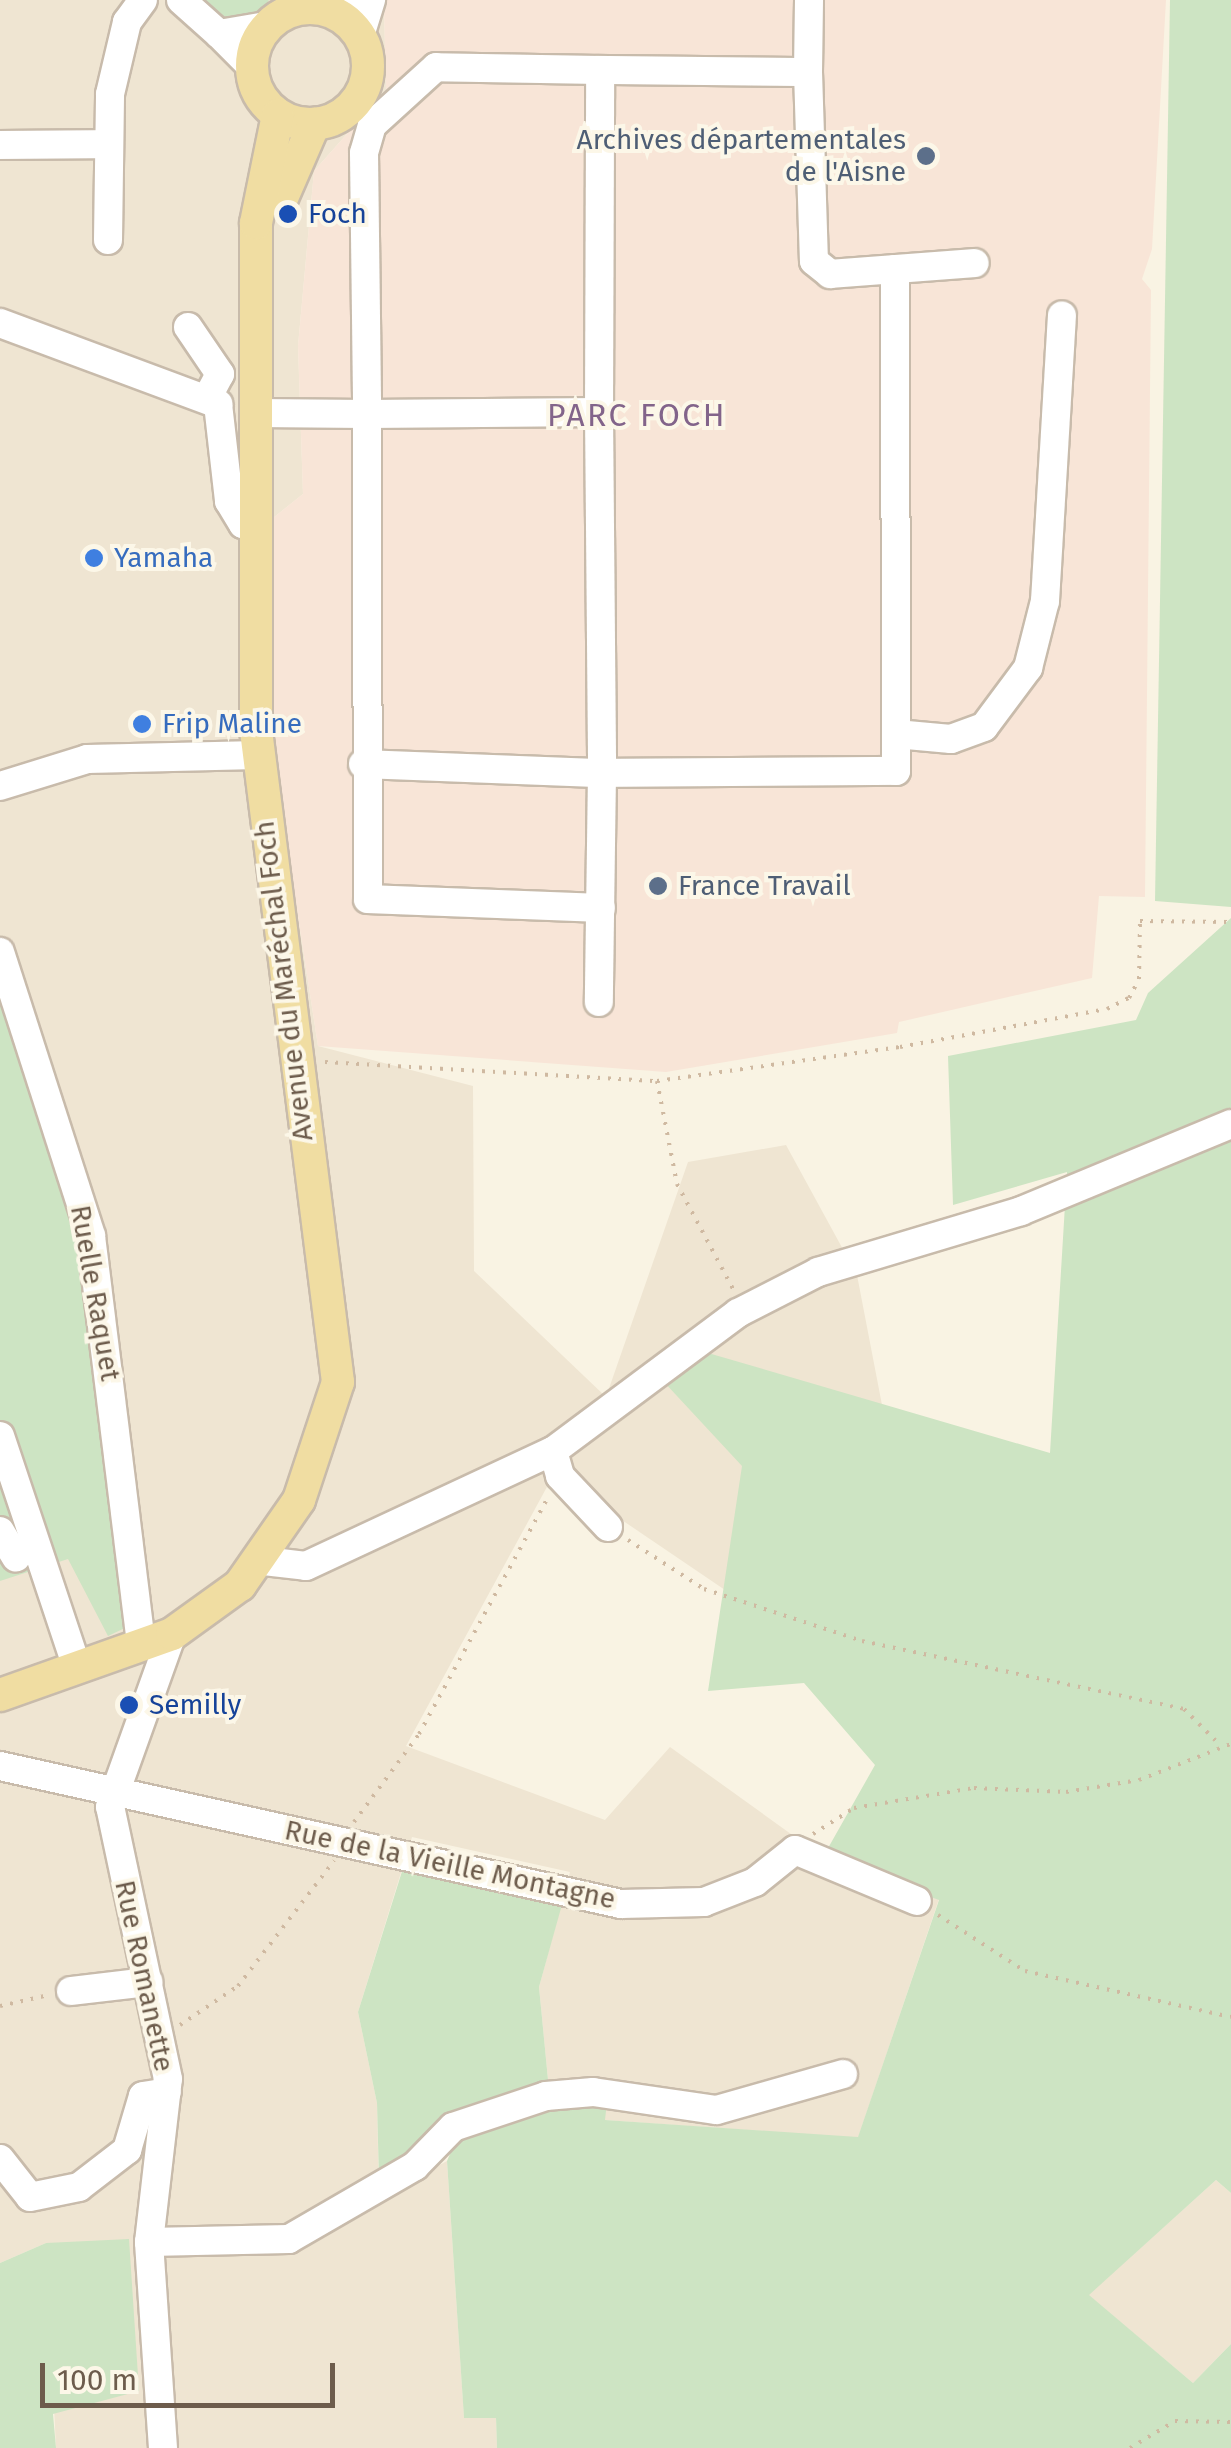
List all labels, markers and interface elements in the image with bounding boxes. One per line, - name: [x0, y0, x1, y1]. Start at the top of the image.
- place label: Archives départementales de l'Aisne: [577, 123, 906, 189]
- marker: Archives départementales de l'Aisne: [915, 145, 937, 167]
- place label: Foch: [308, 197, 367, 231]
- marker: Foch: [277, 203, 299, 225]
- district label: PARC FOCH: [547, 396, 727, 434]
- place label: Yamaha: [114, 541, 213, 575]
- marker: Yamaha: [83, 547, 105, 569]
- place label: Frip Maline: [162, 707, 302, 741]
- marker: Frip Maline: [131, 713, 153, 735]
- street label: Avenue du Maréchal Foch: [248, 819, 320, 1143]
- place label: France Travail: [678, 869, 851, 903]
- marker: France Travail: [647, 875, 669, 897]
- street label: Ruelle Raquet: [63, 1203, 127, 1383]
- place label: Semilly: [149, 1688, 241, 1722]
- marker: Semilly: [118, 1694, 140, 1716]
- street label: Rue de la Vieille Montagne: [282, 1814, 618, 1916]
- street label: Rue Romanette: [107, 1877, 181, 2075]
- scale bar: [45, 2343, 340, 2405]
- text: 100 m: [57, 2362, 137, 2398]

